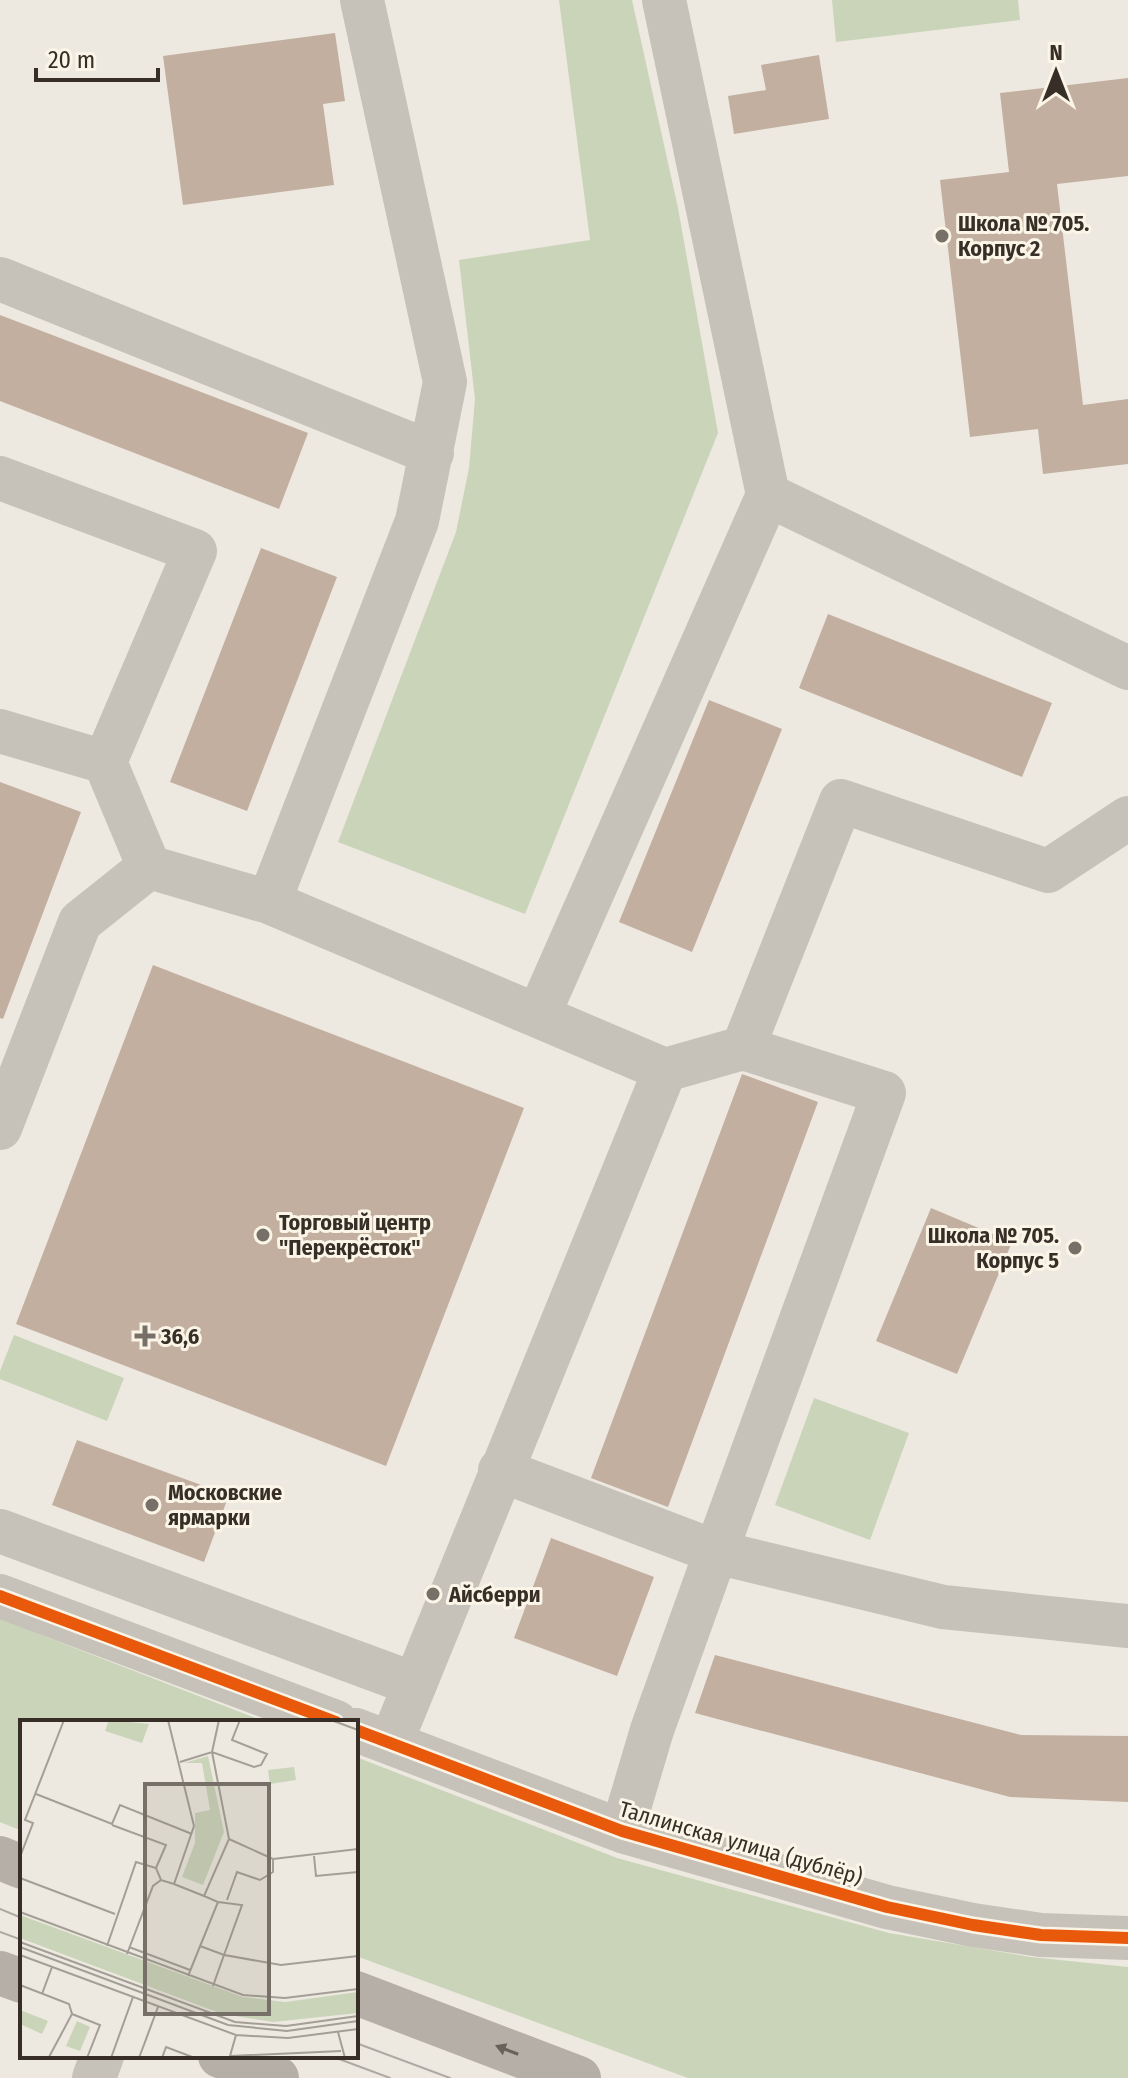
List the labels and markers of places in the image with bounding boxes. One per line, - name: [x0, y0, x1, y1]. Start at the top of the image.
- place label: Школа № 705. Корпус 2: [958, 210, 1089, 262]
- marker: Школа № 705. Корпус 2: [933, 227, 951, 245]
- place label: Торговый центр "Перекрёсток": [279, 1209, 431, 1261]
- place label: Школа № 705. Корпус 5: [928, 1222, 1059, 1274]
- marker: Торговый центр "Перекрёсток": [254, 1226, 272, 1244]
- marker: Школа № 705. Корпус 5: [1066, 1239, 1084, 1257]
- place label: 36,6: [160, 1323, 199, 1350]
- marker: 36,6: [136, 1327, 154, 1345]
- place label: Московские ярмарки: [168, 1479, 282, 1531]
- marker: Московские ярмарки: [143, 1496, 161, 1514]
- place label: Айсберри: [448, 1581, 540, 1608]
- marker: Айсберри: [424, 1585, 442, 1603]

